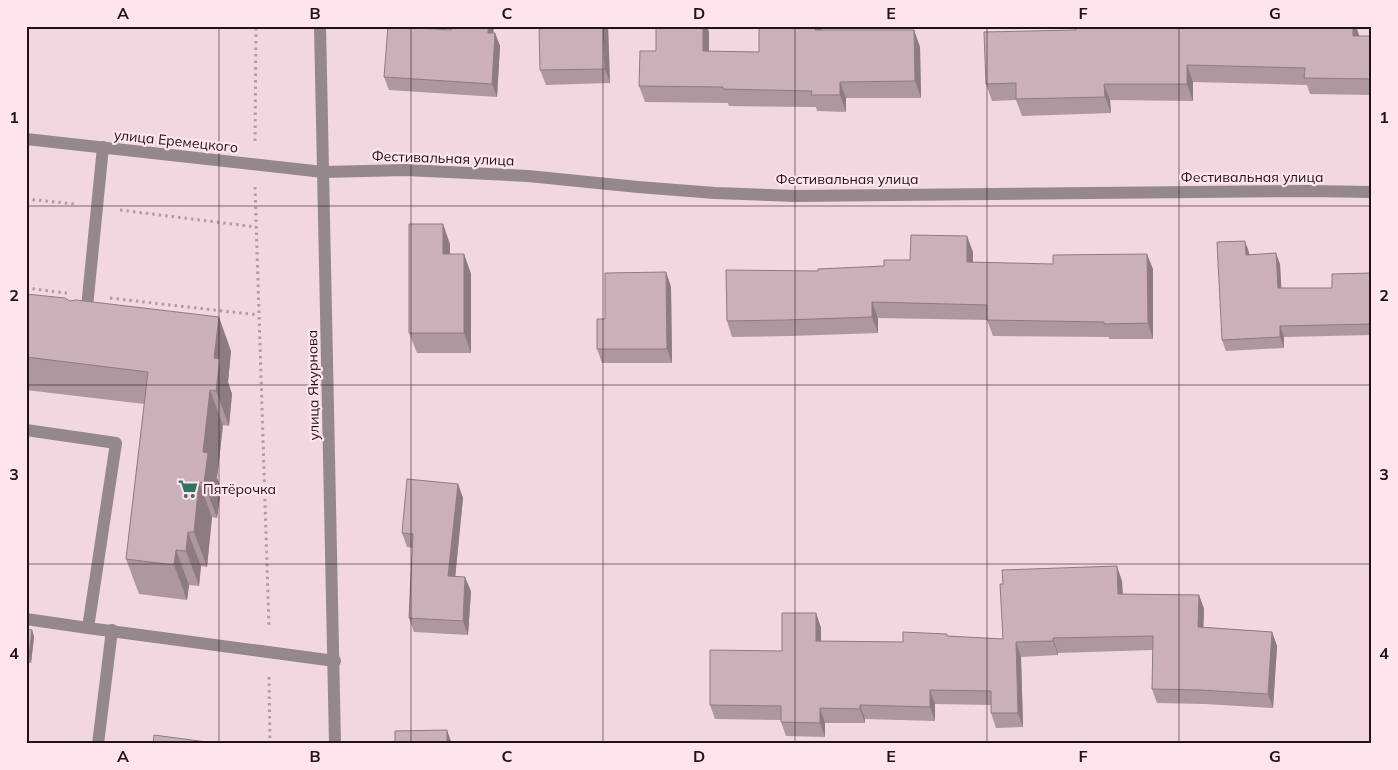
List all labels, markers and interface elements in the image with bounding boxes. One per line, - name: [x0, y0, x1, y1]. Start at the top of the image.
- text: A: [117, 3, 129, 23]
- text: B: [309, 3, 321, 23]
- text: C: [502, 3, 513, 23]
- text: D: [693, 3, 705, 23]
- text: E: [886, 3, 896, 23]
- text: F: [1078, 3, 1088, 23]
- text: G: [1269, 3, 1281, 23]
- text: 1: [9, 107, 19, 127]
- text: 1: [1379, 107, 1389, 127]
- street label: улица Еремецкого: [113, 126, 239, 156]
- street label: Фестивальная улица: [371, 147, 515, 169]
- street label: Фестивальная улица: [1181, 168, 1323, 186]
- street label: Фестивальная улица: [776, 170, 918, 188]
- text: 2: [9, 285, 19, 305]
- text: 2: [1379, 285, 1389, 305]
- street label: улица Якурнова: [303, 330, 323, 440]
- text: 3: [9, 464, 19, 484]
- text: 3: [1379, 464, 1389, 484]
- supermarket icon: Пятёрочка: [177, 478, 199, 500]
- place label: Пятёрочка: [203, 480, 276, 498]
- text: 4: [9, 643, 19, 663]
- text: 4: [1379, 643, 1389, 663]
- text: A: [117, 746, 129, 766]
- text: B: [309, 746, 321, 766]
- text: C: [502, 746, 513, 766]
- text: D: [693, 746, 705, 766]
- text: E: [886, 746, 896, 766]
- text: F: [1078, 746, 1088, 766]
- text: G: [1269, 746, 1281, 766]

